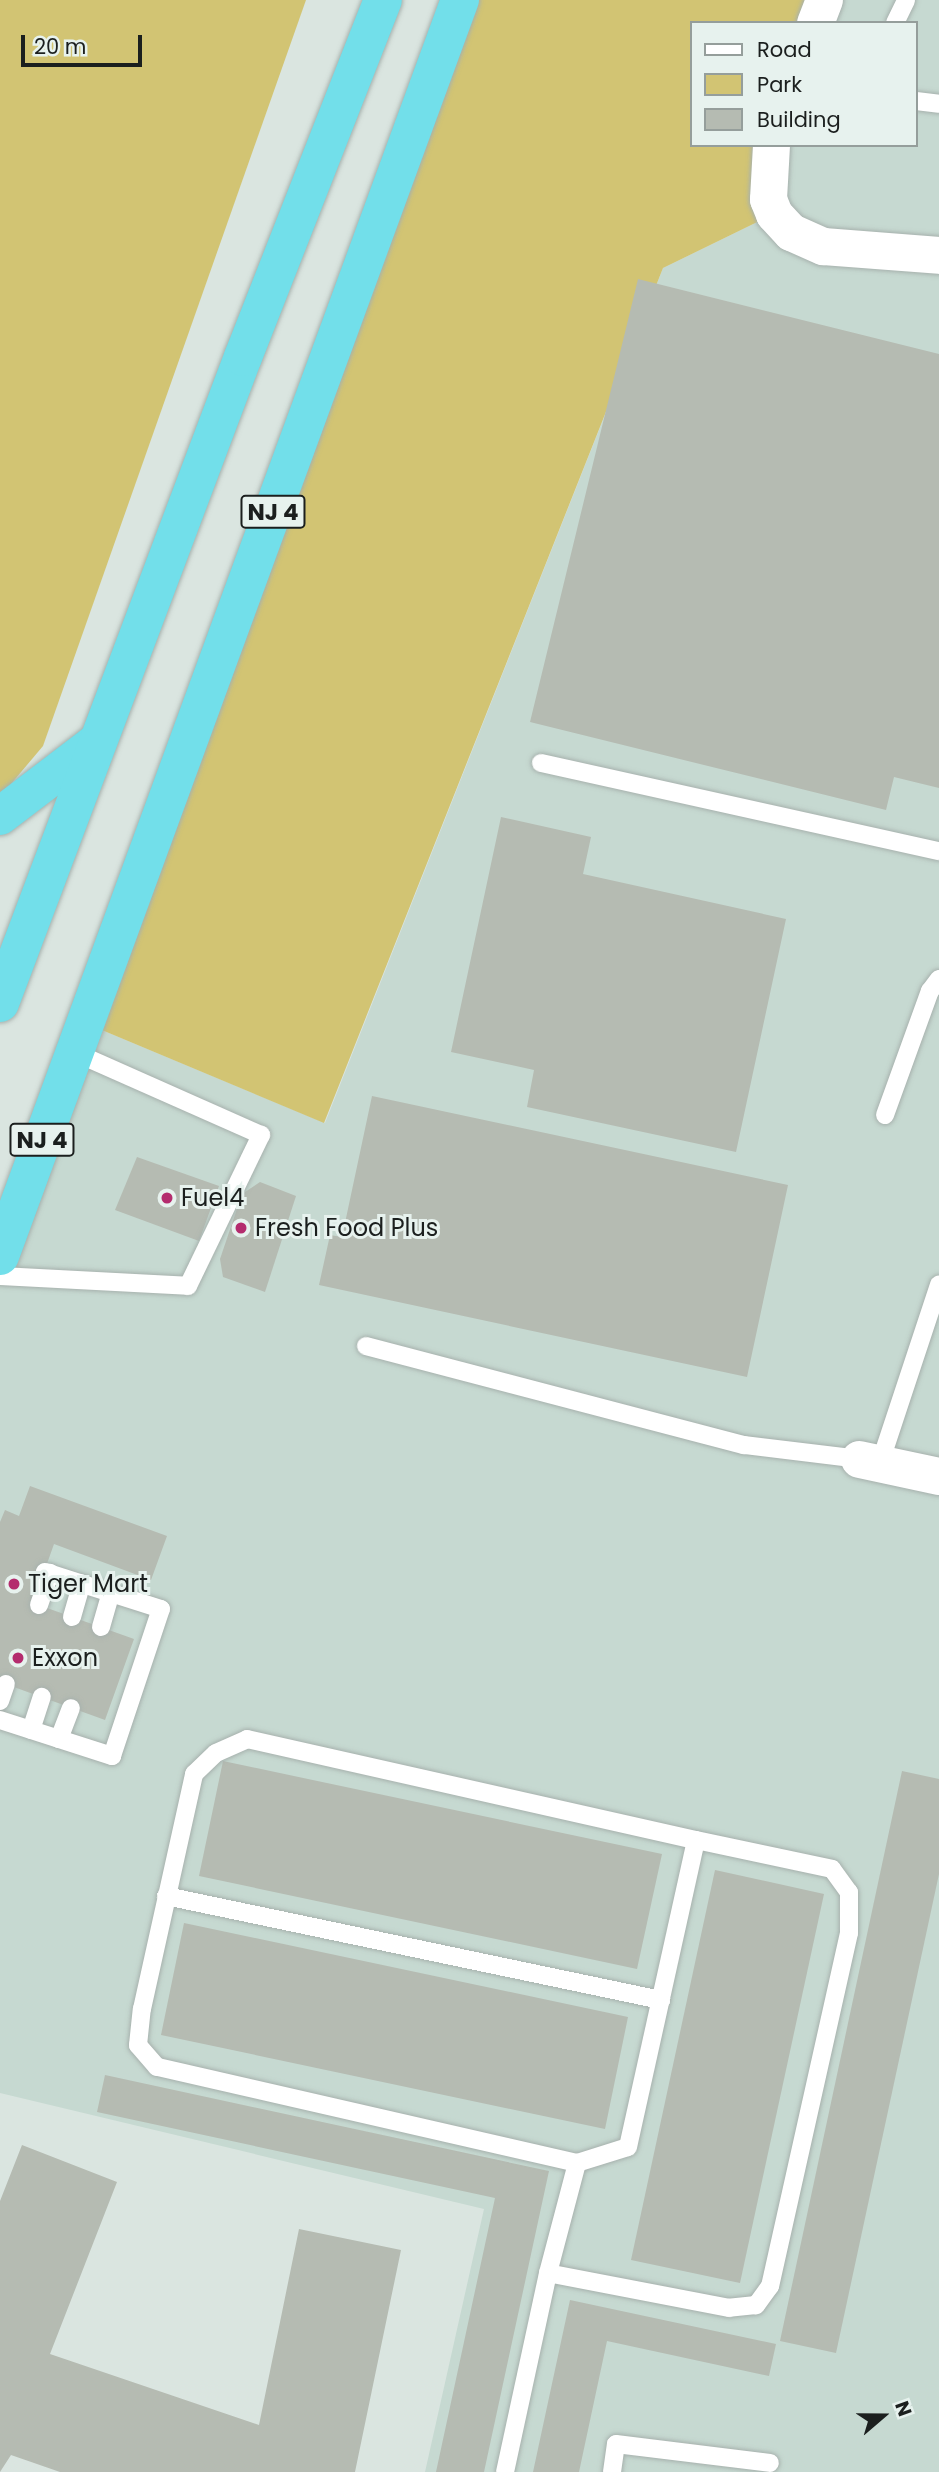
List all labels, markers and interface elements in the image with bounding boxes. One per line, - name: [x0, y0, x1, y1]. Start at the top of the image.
- scale bar: [24, 21, 145, 65]
- legend: [690, 21, 918, 147]
- text: 20 m: [34, 32, 87, 61]
- text: Road: [757, 35, 812, 64]
- text: Park: [757, 70, 802, 99]
- text: Building: [757, 105, 841, 134]
- road number: NJ 4: [240, 492, 306, 532]
- road number: NJ 4: [9, 1120, 75, 1160]
- place label: Fuel4: [181, 1184, 244, 1212]
- marker: Fuel4: [159, 1190, 175, 1206]
- place label: Fresh Food Plus: [255, 1214, 438, 1242]
- marker: Fresh Food Plus: [233, 1220, 249, 1236]
- place label: Tiger Mart: [28, 1570, 148, 1598]
- marker: Tiger Mart: [6, 1576, 22, 1592]
- place label: Exxon: [32, 1644, 98, 1672]
- marker: Exxon: [10, 1650, 26, 1666]
- north arrow: [848, 2381, 918, 2451]
- text: N: [888, 2397, 918, 2420]

